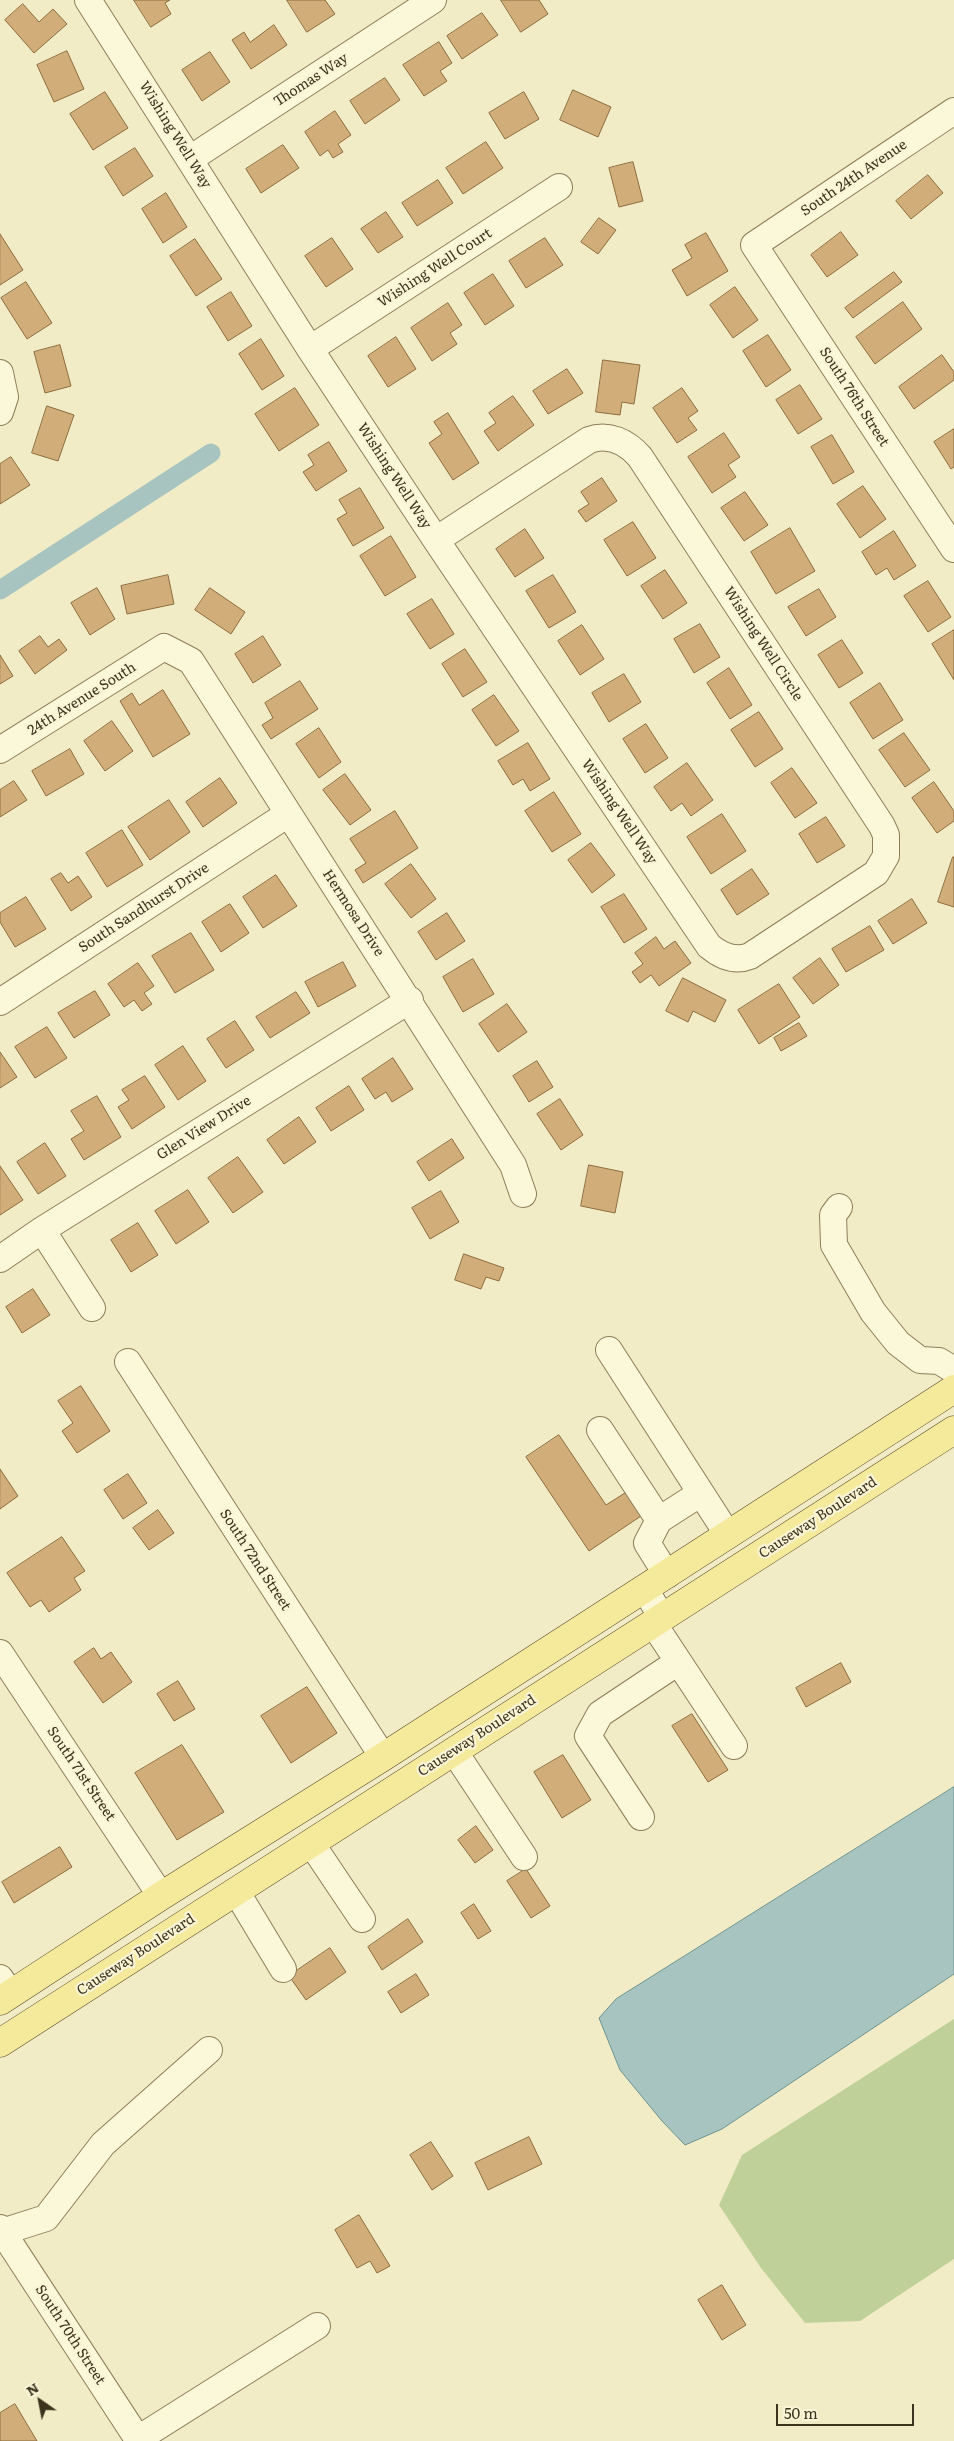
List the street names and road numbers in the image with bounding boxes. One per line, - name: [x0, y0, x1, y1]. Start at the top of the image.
- street label: Thomas Way: [271, 50, 351, 110]
- street label: Wishing Well Way: [135, 78, 215, 192]
- street label: South 24th Avenue: [798, 136, 910, 220]
- street label: Wishing Well Court: [375, 225, 495, 311]
- street label: South 76th Street: [816, 344, 892, 450]
- street label: Wishing Well Way: [353, 420, 435, 532]
- street label: Wishing Well Circle: [720, 584, 806, 704]
- street label: 24th Avenue South: [25, 659, 139, 739]
- street label: Wishing Well Way: [578, 756, 660, 868]
- street label: South Sandhurst Drive: [76, 860, 212, 956]
- street label: Hermosa Drive: [319, 866, 387, 960]
- street label: Glen View Drive: [154, 1092, 254, 1164]
- street label: Causeway Boulevard: [756, 1474, 880, 1562]
- street label: South 72nd Street: [216, 1506, 294, 1614]
- street label: Causeway Boulevard: [415, 1692, 539, 1780]
- street label: South 71st Street: [43, 1724, 119, 1824]
- street label: Causeway Boulevard: [74, 1911, 198, 1999]
- street label: South 70th Street: [31, 2282, 109, 2388]

